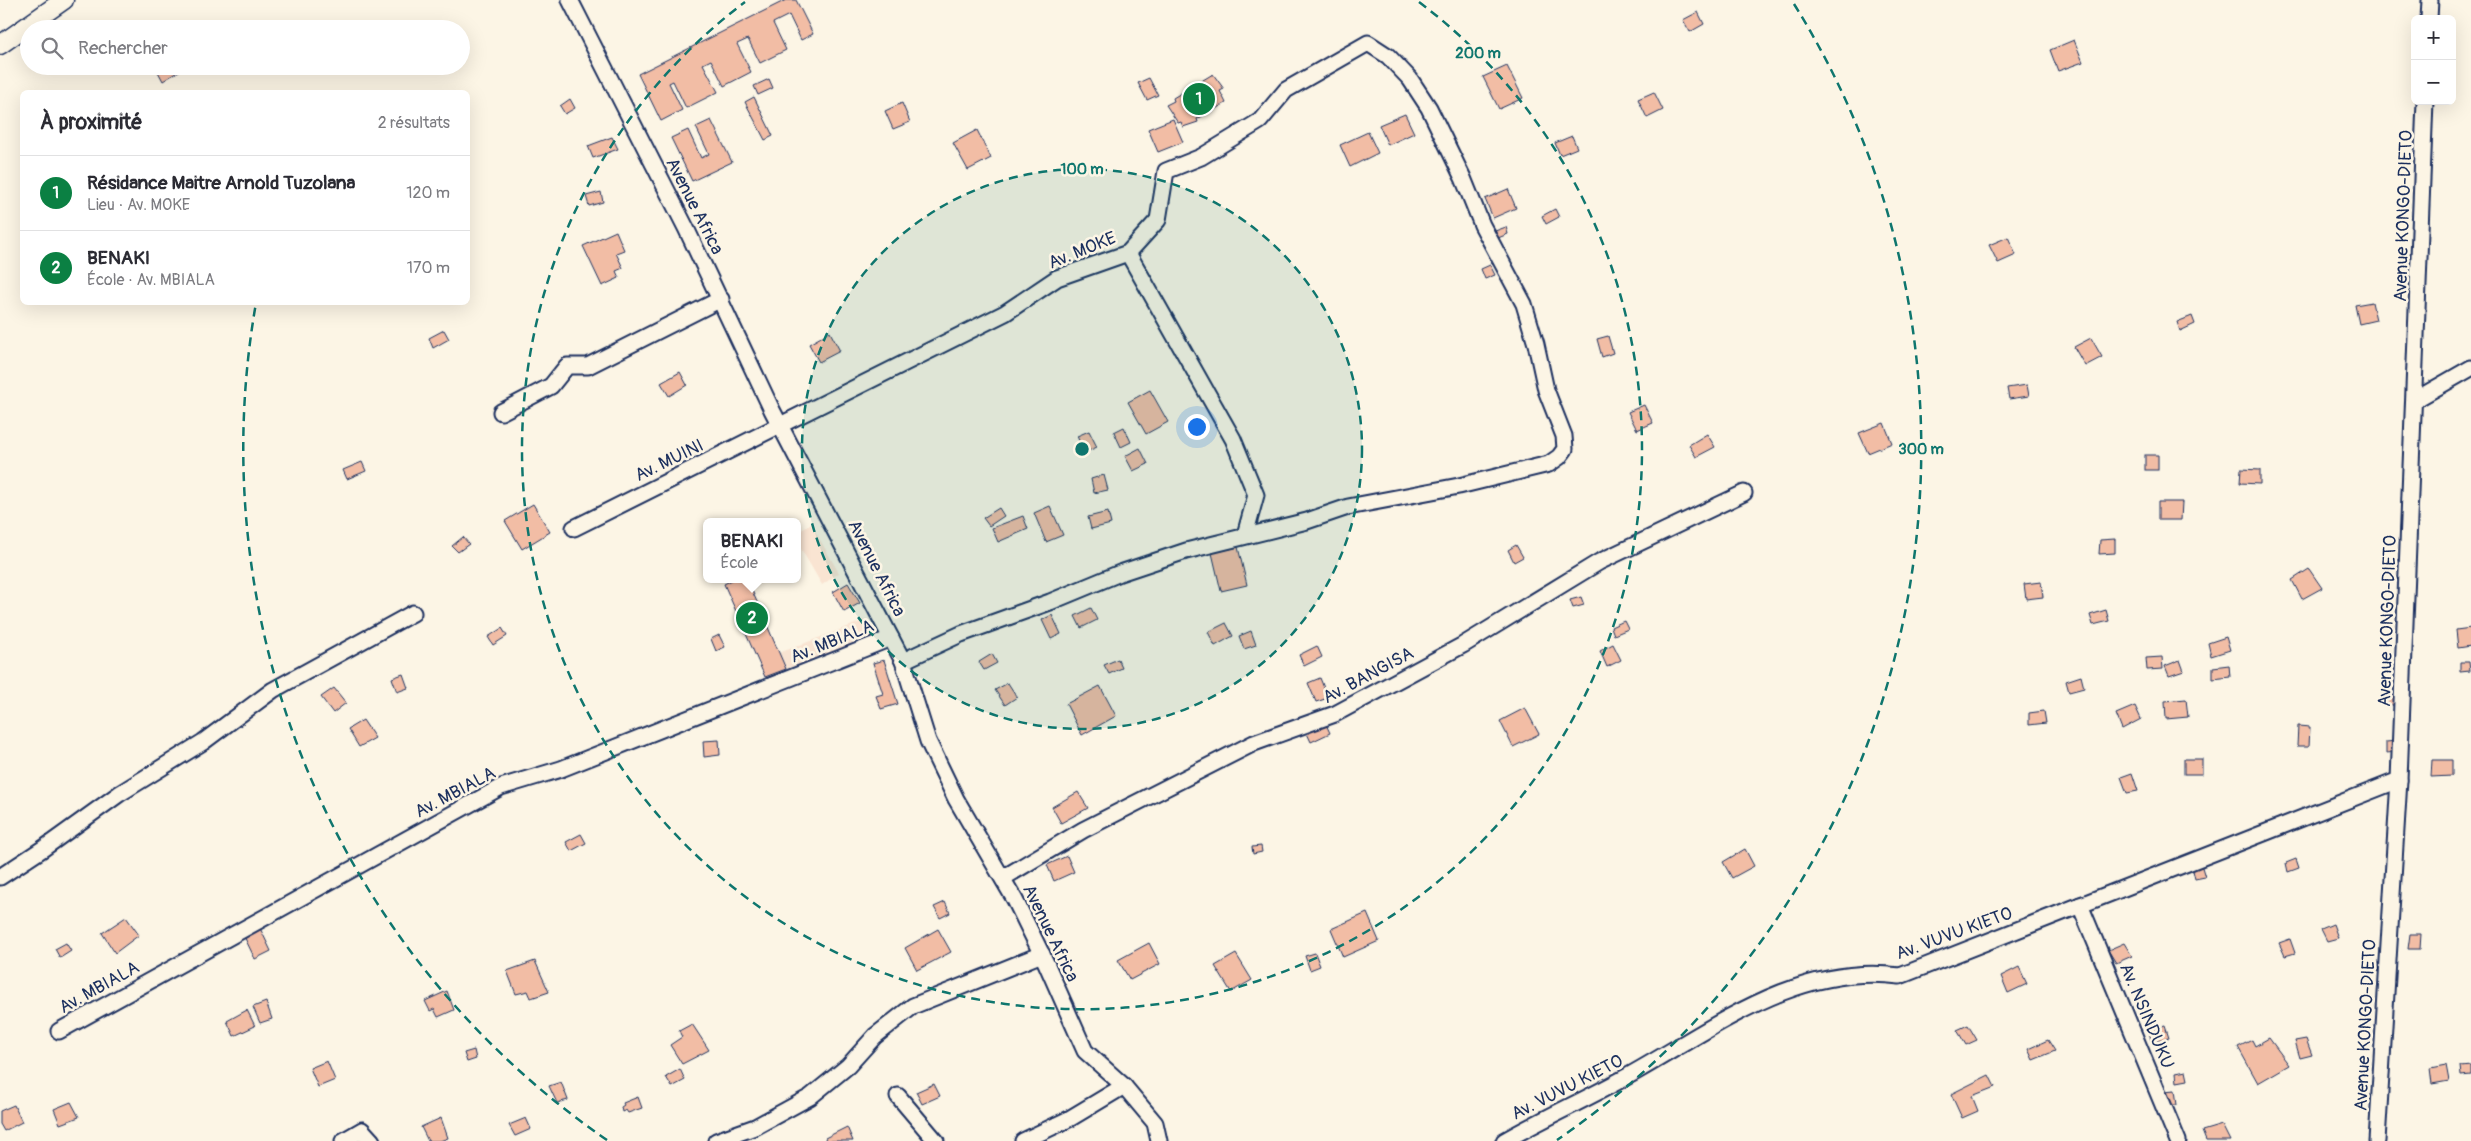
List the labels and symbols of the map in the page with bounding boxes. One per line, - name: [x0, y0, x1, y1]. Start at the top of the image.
- text: 200 m: [1455, 44, 1501, 63]
- pin: 1: [1183, 80, 1215, 118]
- street label: Avenue KONGO-DIETO: [2389, 130, 2418, 302]
- street label: Avenue Africa: [660, 154, 729, 258]
- text: 100 m: [1061, 160, 1103, 179]
- street label: Av. MOKE: [1045, 226, 1119, 274]
- your location: [1184, 414, 1210, 440]
- street label: Av. MUINI: [631, 434, 707, 487]
- centre of rings: [1073, 440, 1091, 458]
- text: 300 m: [1898, 440, 1944, 459]
- street label: Avenue Africa: [842, 516, 911, 620]
- street label: Avenue KONGO-DIETO: [2373, 535, 2402, 707]
- pin: 2: [736, 599, 768, 637]
- street label: Av. MBIALA: [787, 614, 878, 669]
- street label: Av. BANGISA: [1319, 642, 1418, 709]
- street label: Av. MBIALA: [411, 761, 500, 823]
- street label: Avenue Africa: [1017, 881, 1084, 986]
- street label: Av. VUVU KIETO: [1893, 902, 2016, 965]
- street label: Avenue KONGO-DIETO: [2350, 939, 2381, 1111]
- street label: Av. MBIALA: [55, 956, 144, 1019]
- street label: Av. NSINDUKU: [2114, 960, 2179, 1072]
- street label: Av. VUVU KIETO: [1508, 1049, 1627, 1125]

